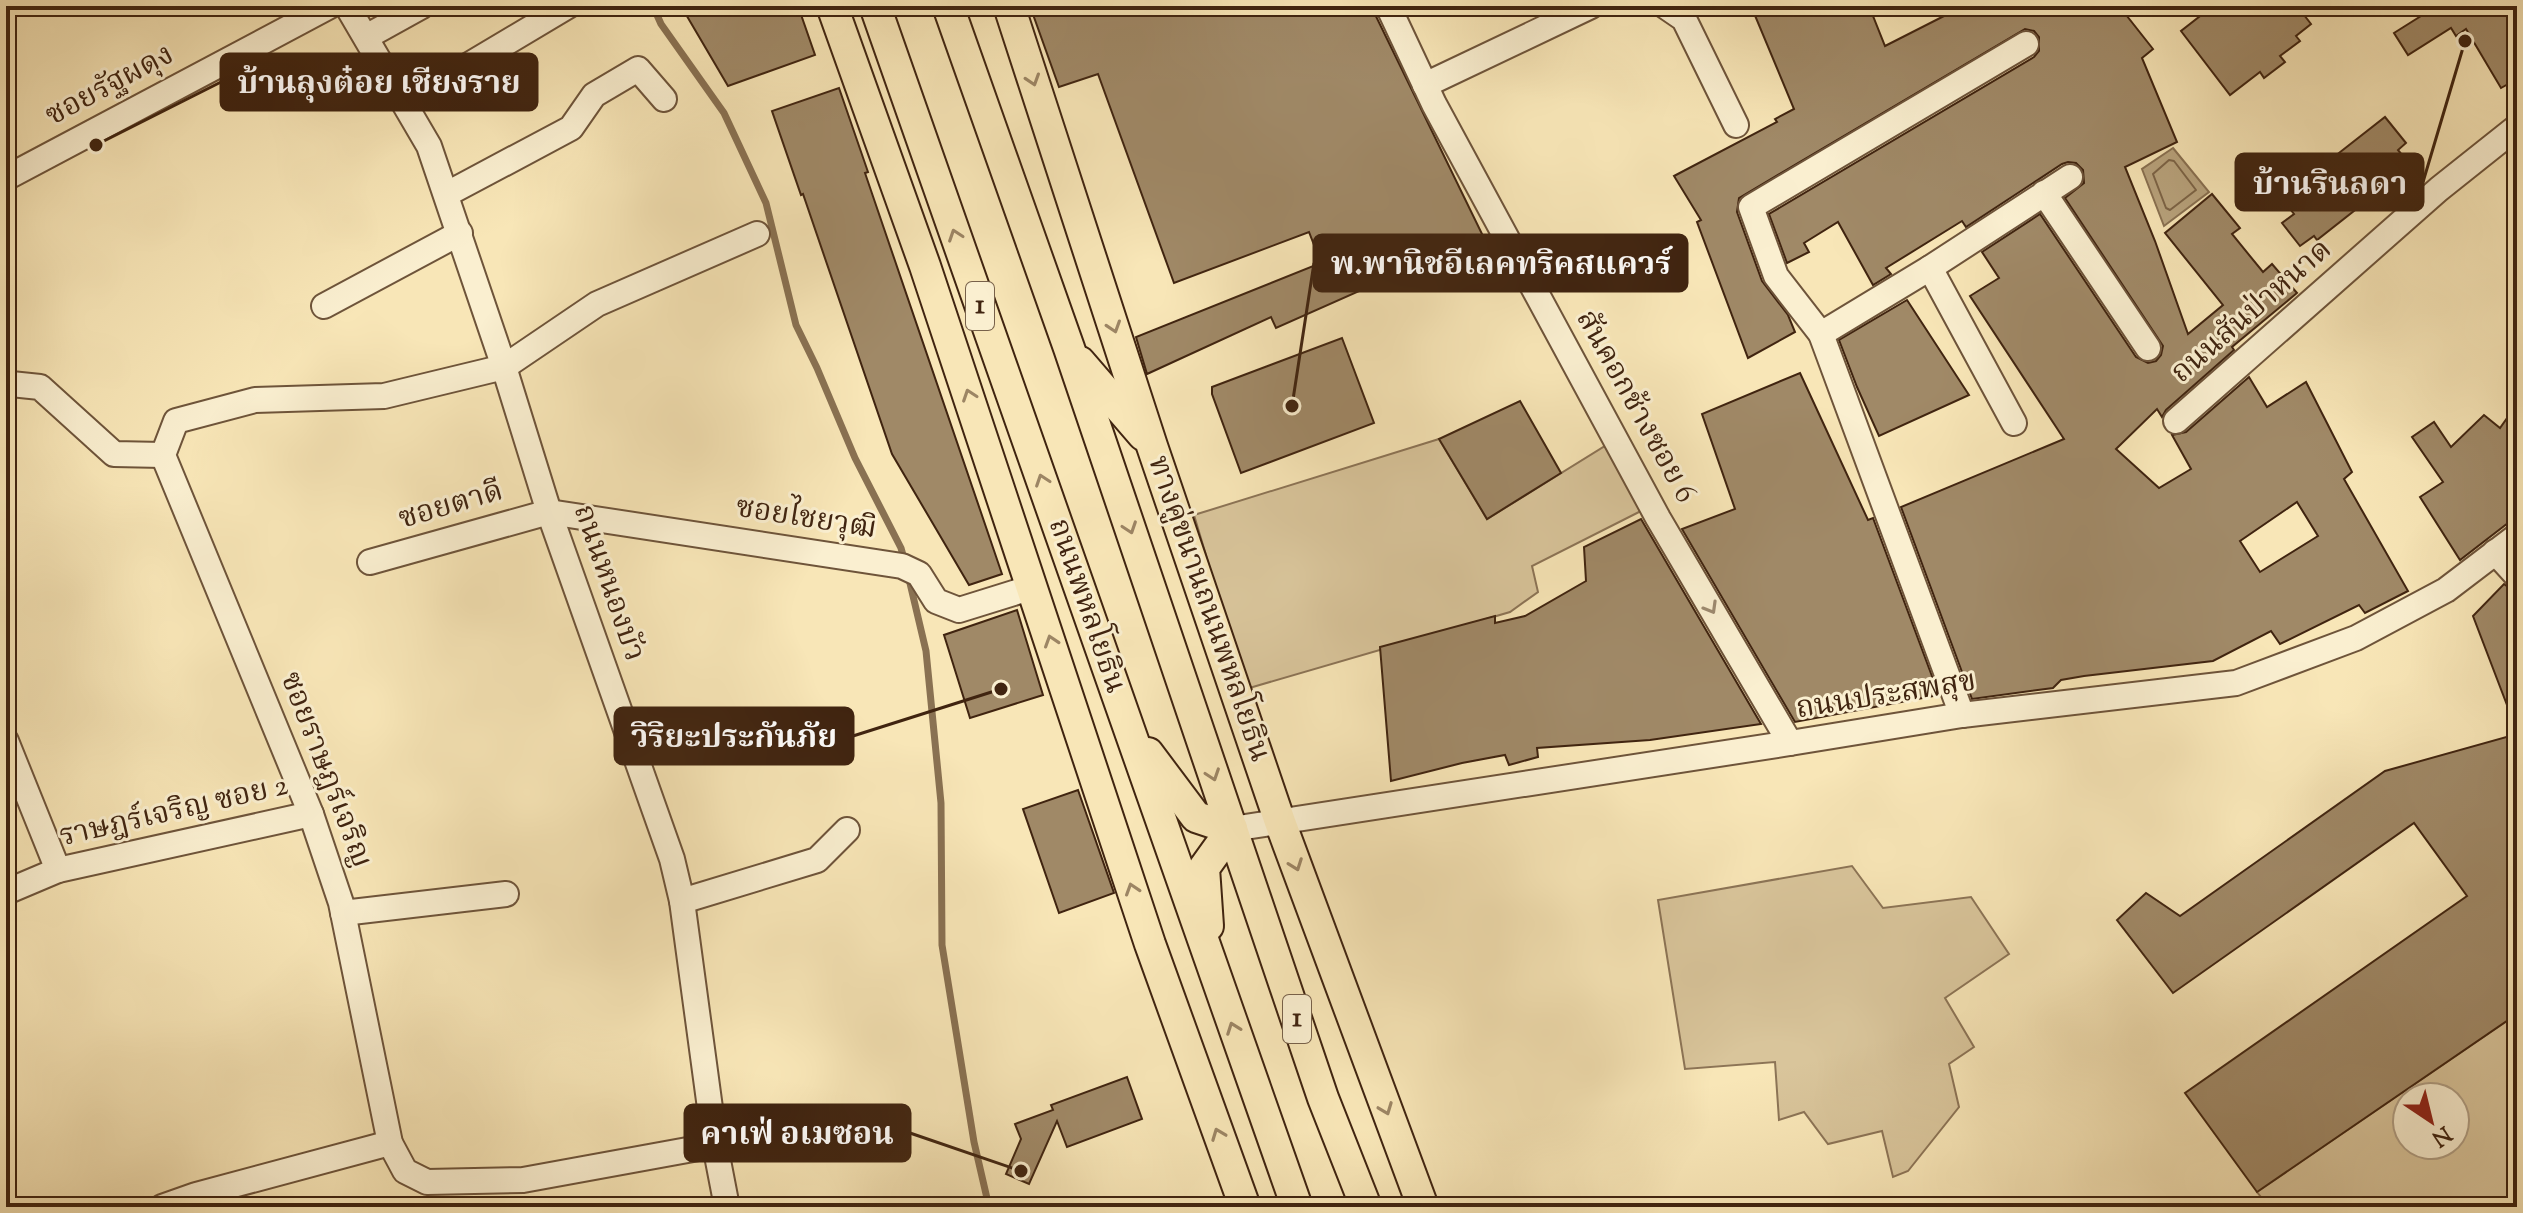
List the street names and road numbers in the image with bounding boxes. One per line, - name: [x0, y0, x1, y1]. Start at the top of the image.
- street label: ซอยรัฐผดุง: [38, 34, 182, 138]
- street label: ถนนสันป่าหนาด: [2162, 230, 2342, 394]
- road number: 1: [966, 282, 994, 330]
- street label: สันคอกช้างซอย 6: [1564, 303, 1706, 511]
- street label: ทางคู่ขนานถนนพหลโยธิน: [1135, 450, 1282, 768]
- street label: ซอยตาดี: [394, 471, 508, 541]
- street label: ซอยไชยวุฒิ: [732, 485, 880, 551]
- street label: ถนนหนองบัว: [561, 499, 655, 667]
- street label: ถนนพหลโยธิน: [1036, 512, 1138, 699]
- street label: ถนนประสพสุข: [1793, 661, 1979, 731]
- street label: ซอยราษฎร์เจริญ: [268, 666, 382, 874]
- street label: ราษฎร์เจริญ ซอย 2: [55, 765, 293, 859]
- road number: 1: [1283, 995, 1311, 1043]

